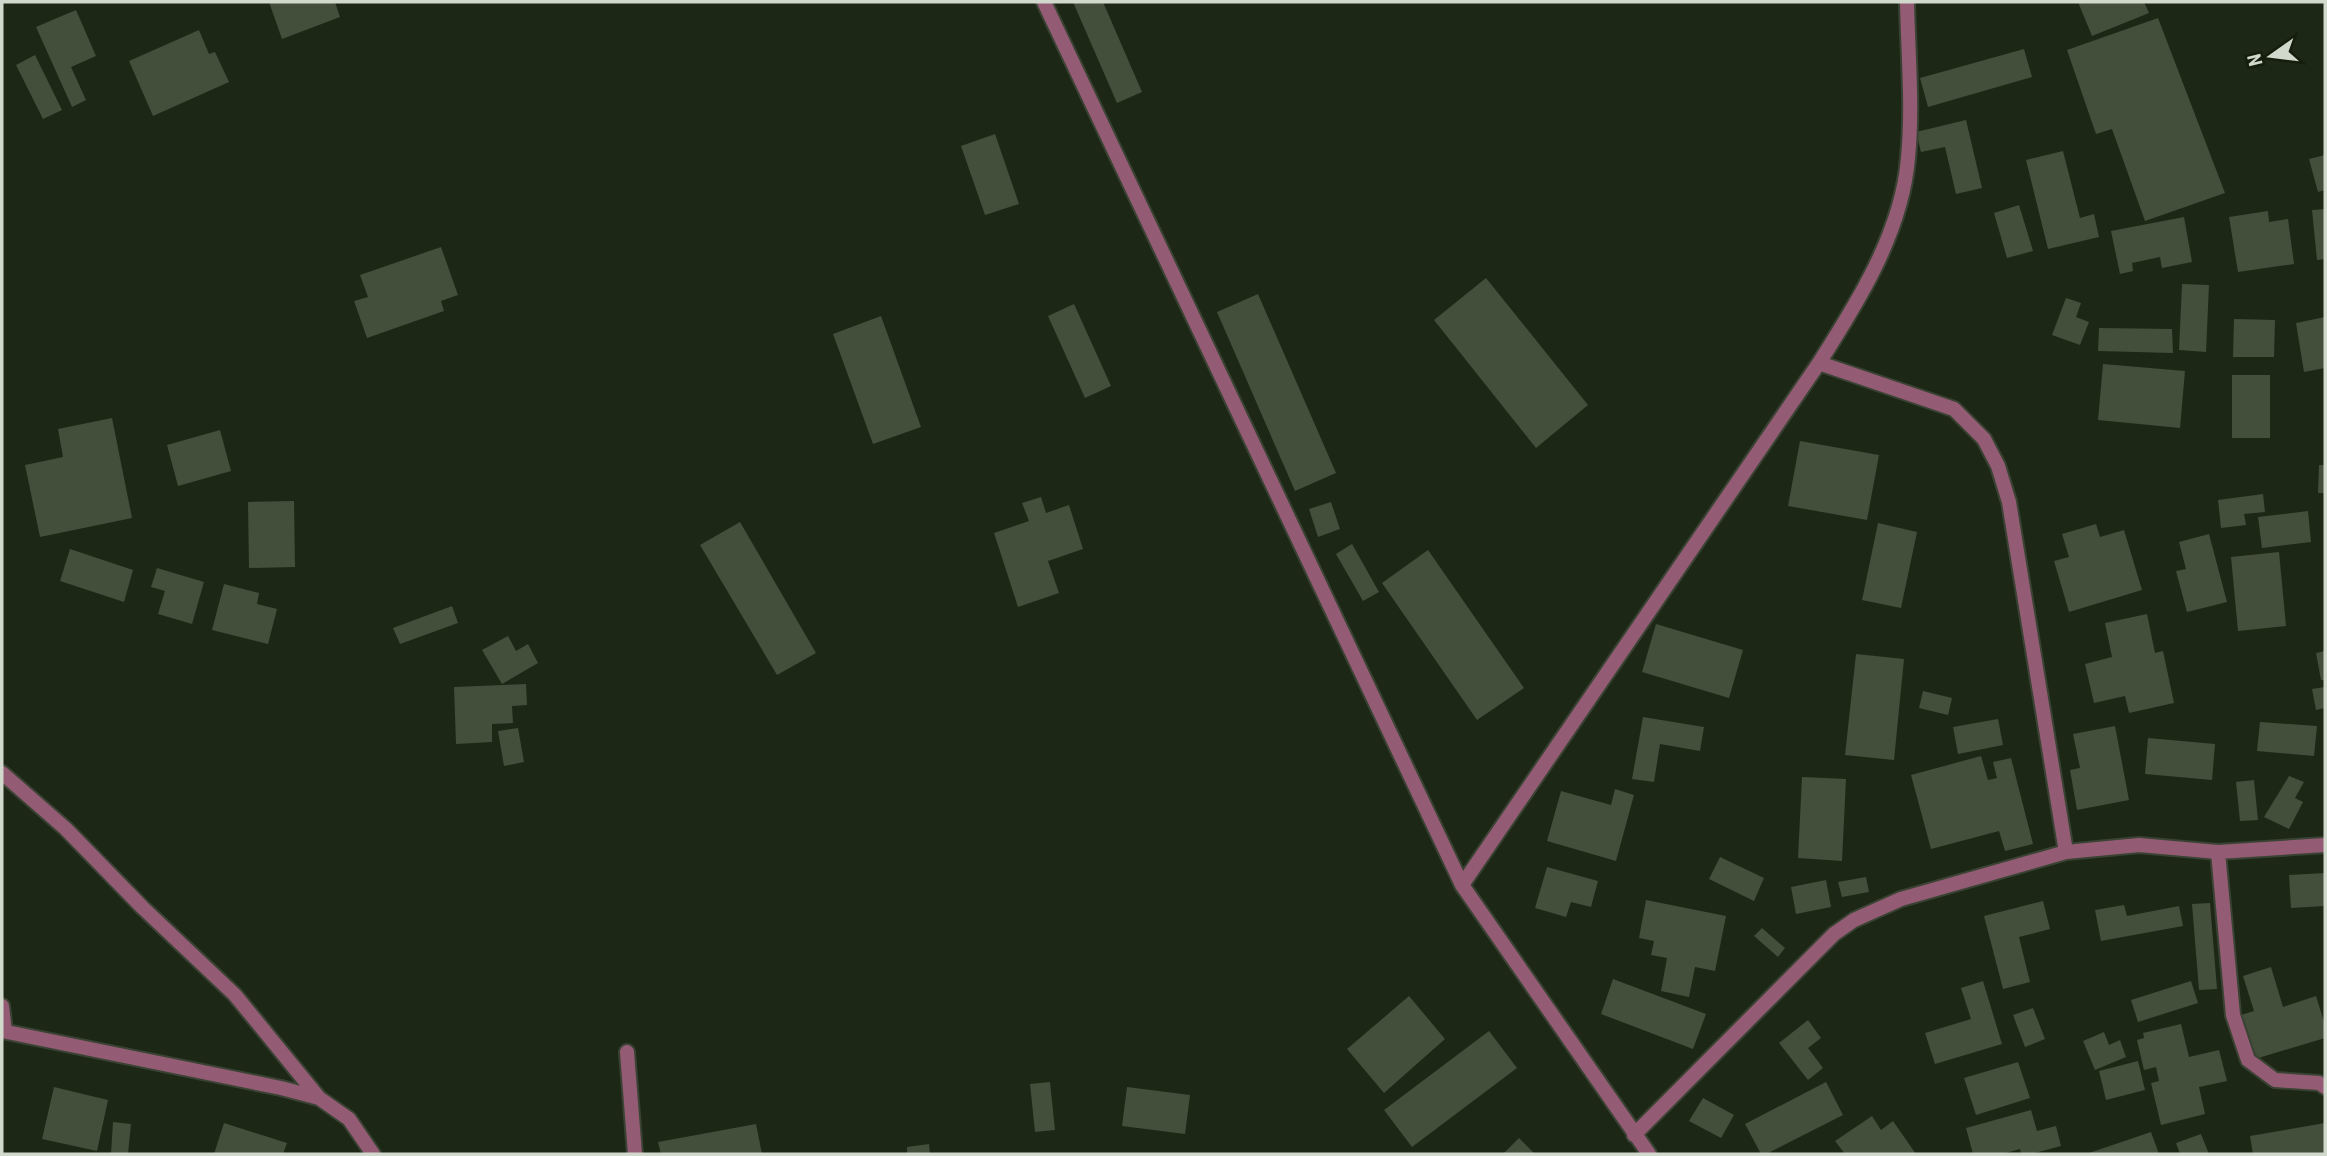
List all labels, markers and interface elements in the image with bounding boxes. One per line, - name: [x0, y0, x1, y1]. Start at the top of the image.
- north arrow: [2236, 21, 2306, 91]
- text: N: [2242, 52, 2268, 68]

